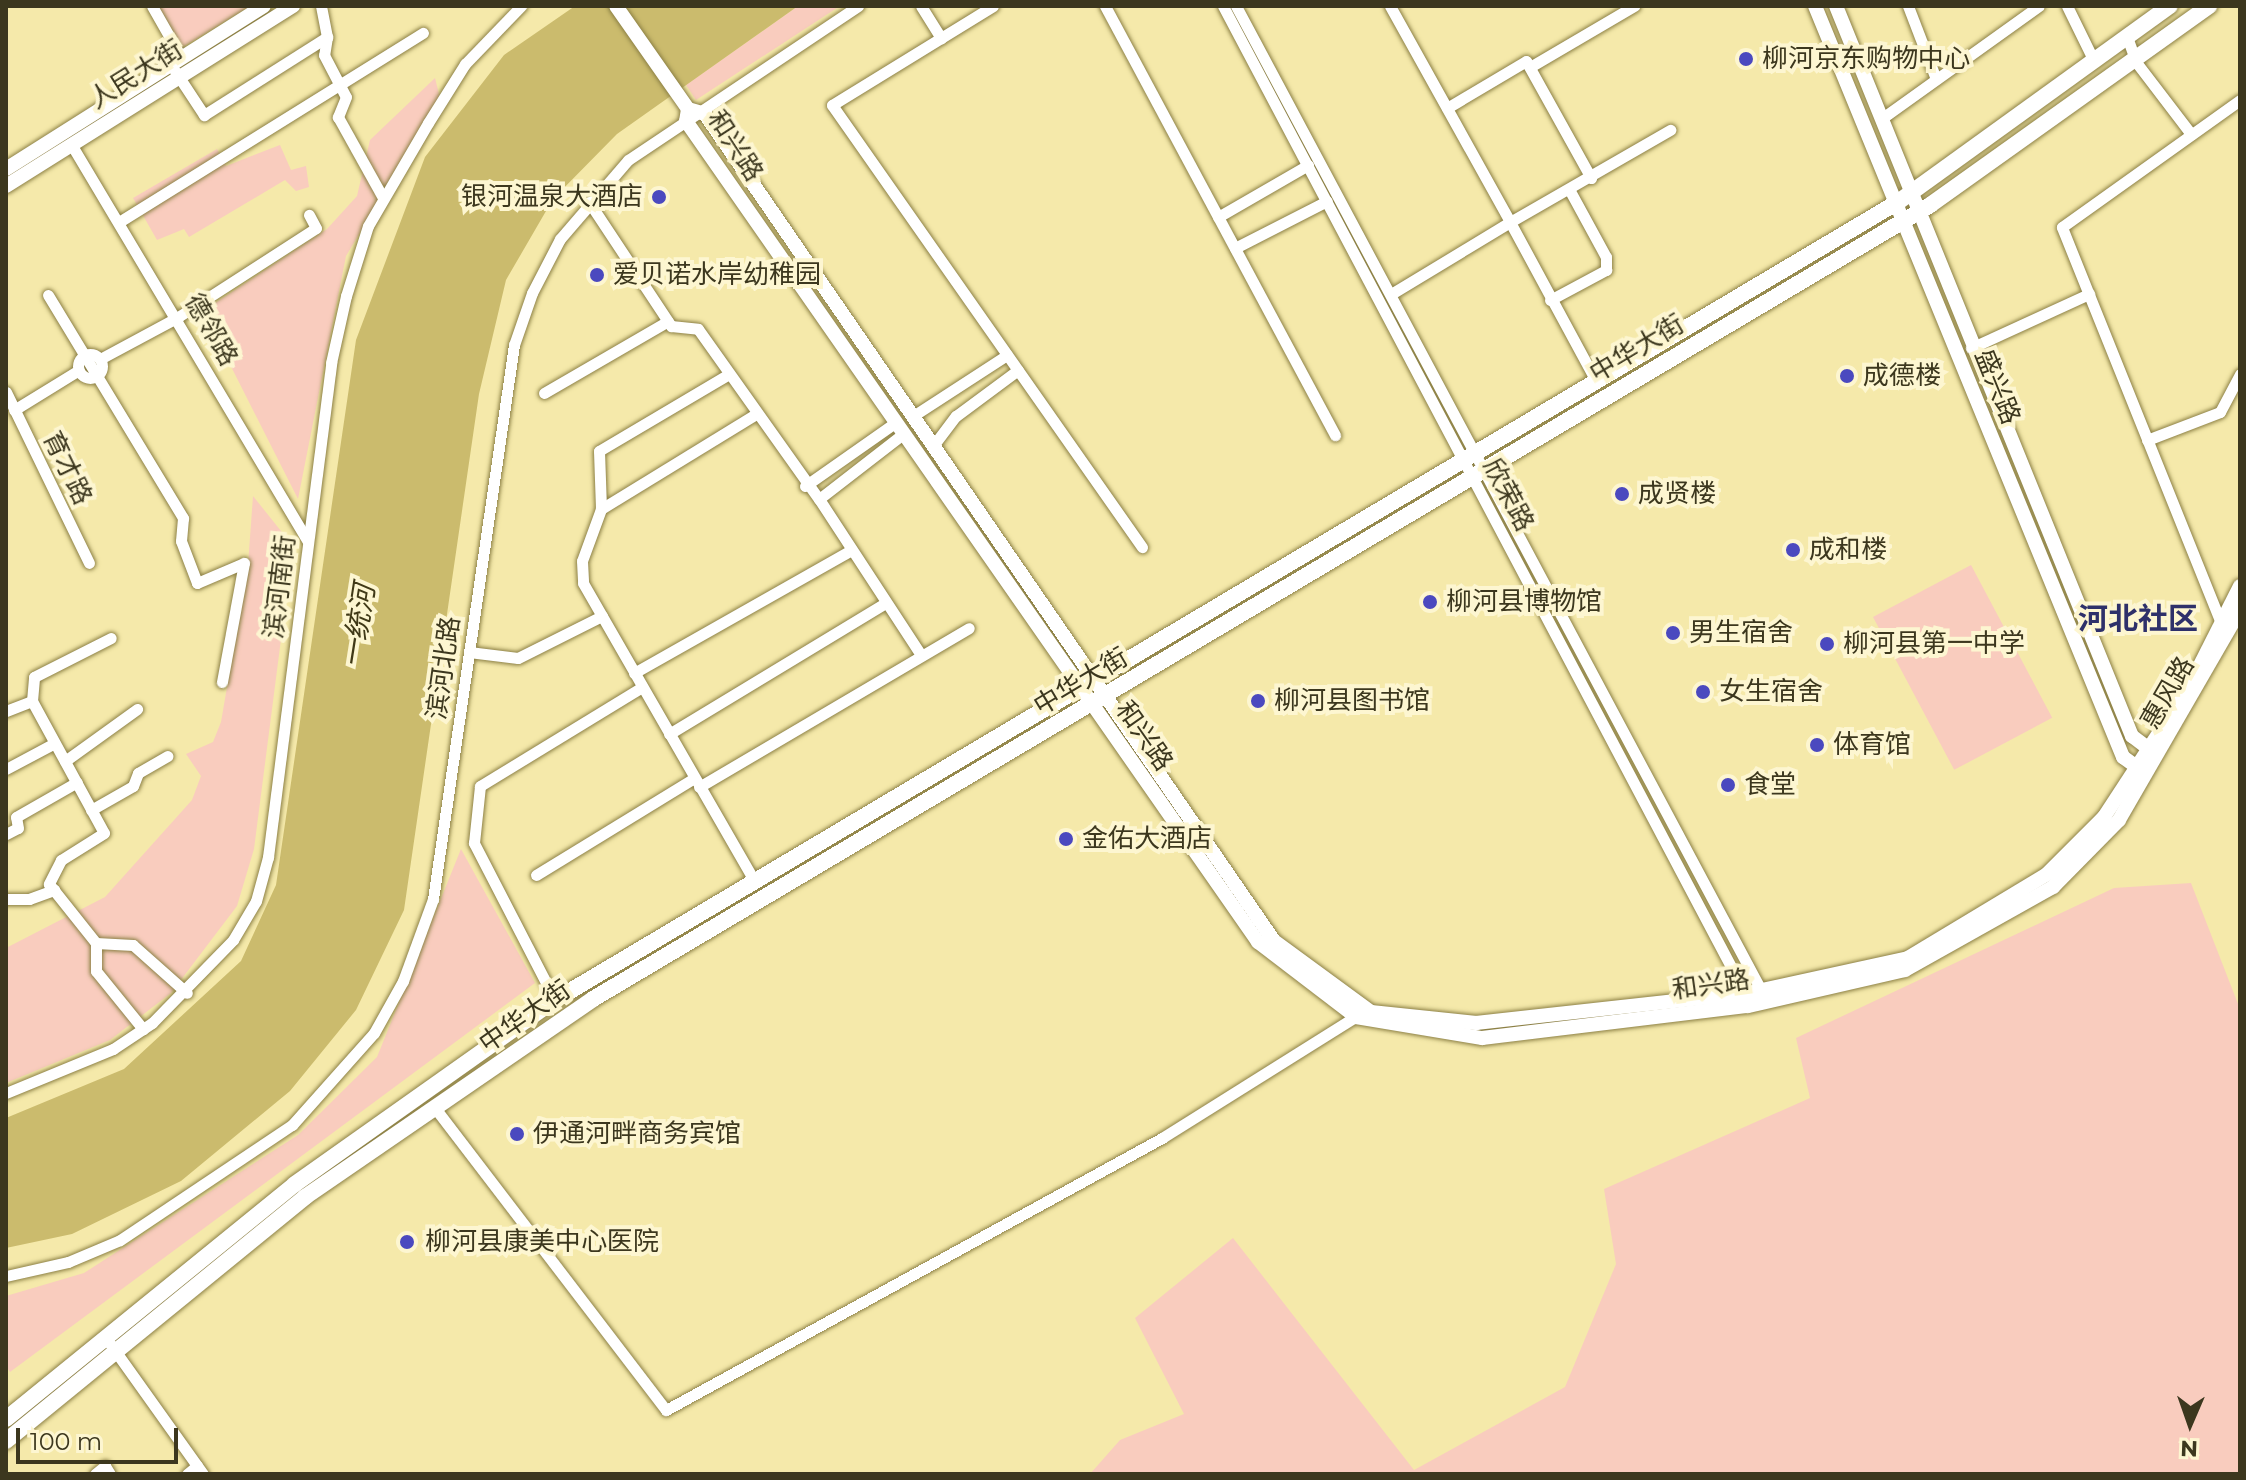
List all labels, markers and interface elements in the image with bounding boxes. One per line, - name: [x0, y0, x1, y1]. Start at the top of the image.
- street label: 人民大街: [84, 34, 188, 116]
- place label: 柳河京东购物中心: [1762, 43, 1970, 75]
- marker: 柳河京东购物中心: [1737, 50, 1755, 68]
- street label: 和兴路: [701, 105, 769, 187]
- place label: 银河温泉大酒店: [461, 181, 643, 213]
- marker: 银河温泉大酒店: [650, 188, 668, 206]
- place label: 爱贝诺水岸幼稚园: [613, 259, 821, 291]
- marker: 爱贝诺水岸幼稚园: [588, 266, 606, 284]
- street label: 德邻路: [178, 288, 244, 372]
- street label: 中华大街: [1584, 309, 1690, 389]
- street label: 盛兴路: [1968, 345, 2026, 429]
- place label: 成德楼: [1863, 360, 1941, 392]
- marker: 成德楼: [1838, 367, 1856, 385]
- street label: 育才路: [36, 426, 98, 510]
- street label: 欣荣路: [1476, 453, 1540, 537]
- place label: 成贤楼: [1638, 478, 1716, 510]
- marker: 成贤楼: [1613, 485, 1631, 503]
- street label: 滨河南街: [258, 533, 302, 641]
- place label: 成和楼: [1809, 534, 1887, 566]
- marker: 成和楼: [1784, 541, 1802, 559]
- water label: 一统河: [335, 582, 381, 670]
- place label: 柳河县博物馆: [1446, 586, 1602, 618]
- marker: 柳河县博物馆: [1421, 593, 1439, 611]
- district label: 河北社区: [2078, 601, 2198, 637]
- street label: 滨河北路: [421, 614, 467, 722]
- place label: 男生宿舍: [1689, 617, 1793, 649]
- marker: 男生宿舍: [1664, 624, 1682, 642]
- place label: 柳河县第一中学: [1843, 628, 2025, 660]
- marker: 柳河县第一中学: [1818, 635, 1836, 653]
- street label: 中华大街: [1028, 642, 1134, 722]
- street label: 惠风路: [2135, 651, 2201, 735]
- place label: 女生宿舍: [1719, 676, 1823, 708]
- marker: 女生宿舍: [1694, 683, 1712, 701]
- place label: 柳河县图书馆: [1274, 685, 1430, 717]
- marker: 柳河县图书馆: [1249, 692, 1267, 710]
- street label: 和兴路: [1109, 695, 1179, 777]
- place label: 体育馆: [1833, 729, 1911, 761]
- marker: 体育馆: [1808, 736, 1826, 754]
- place label: 食堂: [1744, 769, 1796, 801]
- marker: 食堂: [1719, 776, 1737, 794]
- place label: 金佑大酒店: [1082, 823, 1212, 855]
- marker: 金佑大酒店: [1057, 830, 1075, 848]
- street label: 和兴路: [1670, 964, 1752, 1006]
- street label: 中华大街: [473, 974, 577, 1060]
- place label: 伊通河畔商务宾馆: [533, 1118, 741, 1150]
- marker: 伊通河畔商务宾馆: [508, 1125, 526, 1143]
- place label: 柳河县康美中心医院: [425, 1226, 659, 1258]
- marker: 柳河县康美中心医院: [396, 1231, 418, 1253]
- north arrow: [2150, 1384, 2230, 1464]
- scale bar: [20, 1412, 182, 1462]
- text: 100 m: [30, 1427, 102, 1456]
- text: N: [2180, 1435, 2199, 1462]

